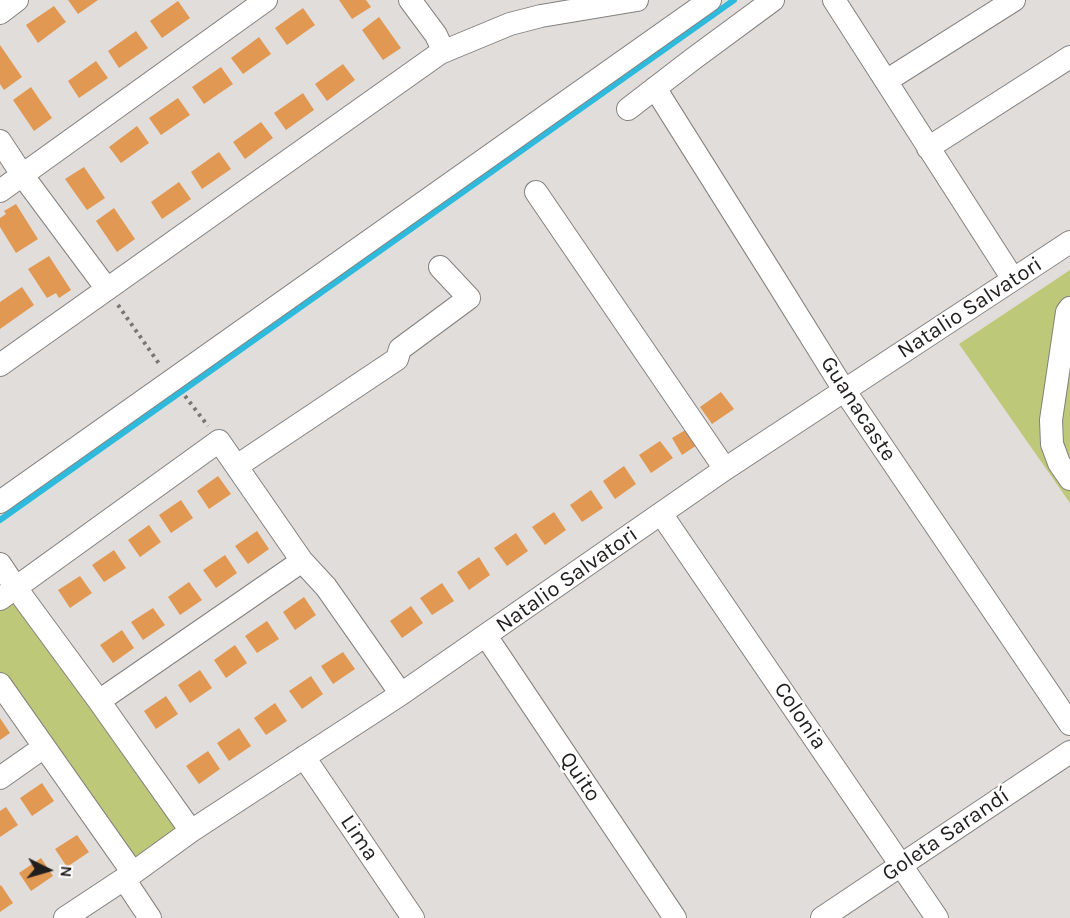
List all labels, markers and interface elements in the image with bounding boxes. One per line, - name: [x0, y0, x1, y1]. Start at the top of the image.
- street label: Natalio Salvatori: [893, 251, 1047, 365]
- street label: Guanacaste: [814, 352, 902, 466]
- street label: Natalio Salvatori: [491, 521, 643, 639]
- street label: Colonia: [768, 677, 832, 755]
- street label: Quito: [554, 747, 606, 807]
- street label: Goleta Sarandí: [877, 783, 1015, 887]
- street label: Lima: [334, 810, 384, 866]
- north arrow: [18, 840, 78, 900]
- text: N: [56, 865, 76, 878]

